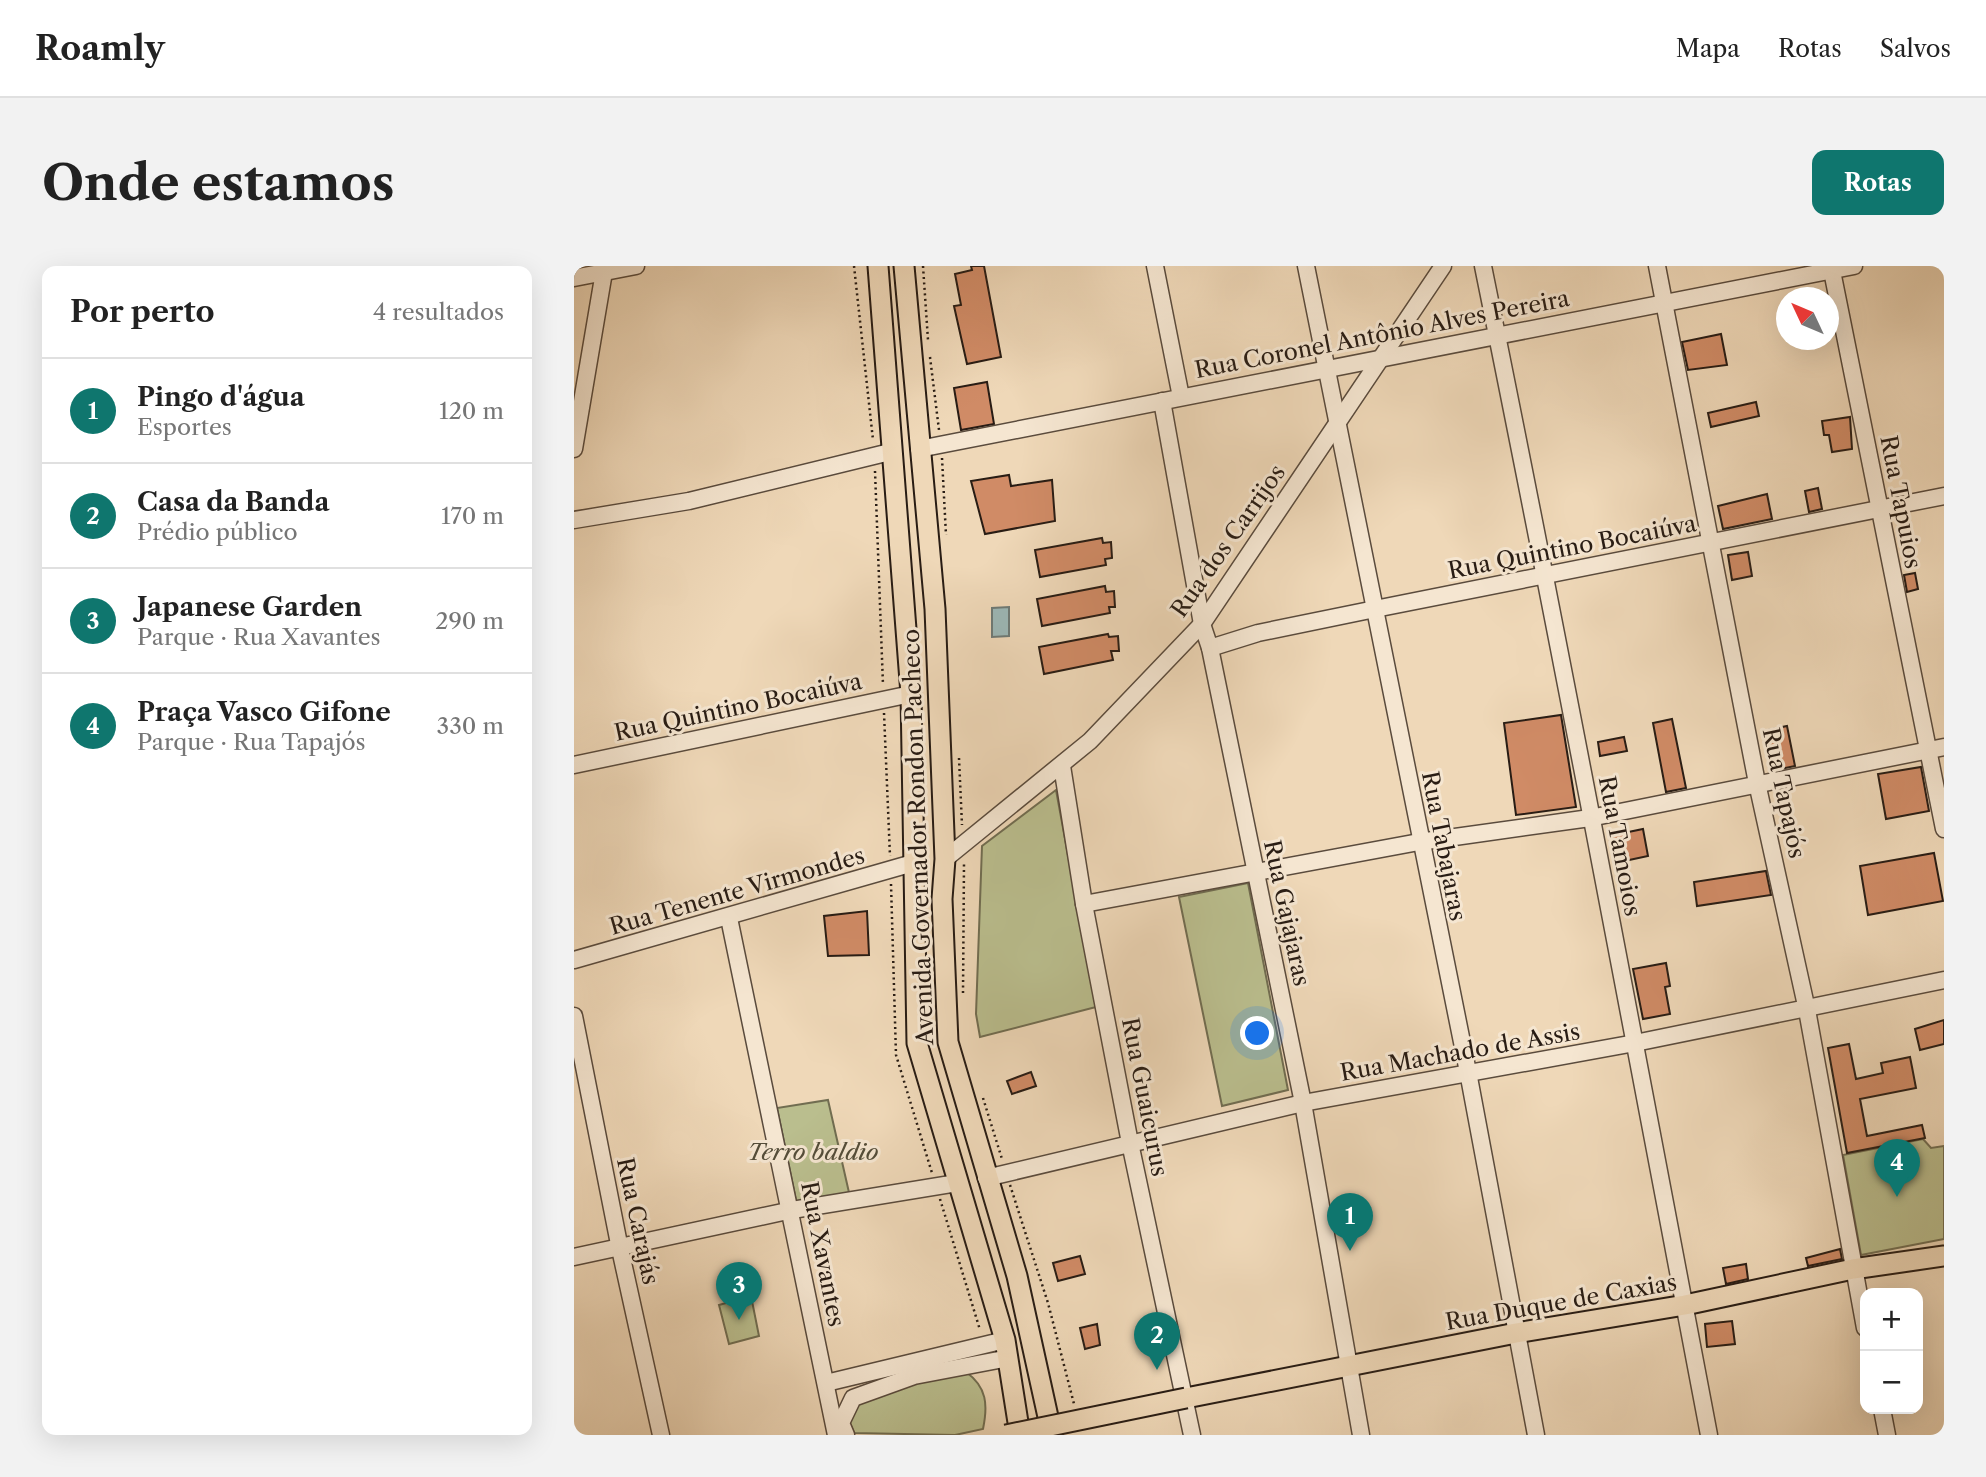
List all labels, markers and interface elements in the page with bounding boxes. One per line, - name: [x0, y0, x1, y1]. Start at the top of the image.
- text: Roamly: [35, 28, 165, 69]
- text: Mapa: [1676, 34, 1740, 63]
- text: Rotas: [1778, 34, 1842, 63]
- text: Salvos: [1880, 34, 1951, 63]
- button: Rotas: [1812, 150, 1944, 215]
- text: Onde estamos: [42, 152, 394, 213]
- street label: Rua Coronel Antônio Alves Pereira: [1192, 284, 1572, 384]
- north arrow: [1776, 287, 1839, 350]
- text: Por perto: [70, 293, 215, 330]
- text: 4 resultados: [373, 298, 504, 326]
- text: Pingo d'água: [137, 381, 305, 413]
- text: 1: [88, 397, 98, 425]
- text: 120 m: [439, 397, 504, 425]
- text: Esportes: [137, 413, 232, 441]
- street label: Rua Tapuios: [1874, 433, 1928, 571]
- street label: Rua dos Carrijos: [1165, 459, 1291, 623]
- text: Casa da Banda: [137, 486, 329, 518]
- text: 2: [86, 502, 100, 530]
- text: 170 m: [441, 502, 504, 530]
- street label: Rua Quintino Bocaiúva: [1445, 509, 1699, 585]
- text: Prédio público: [137, 518, 298, 546]
- text: Japanese Garden: [137, 591, 362, 623]
- text: 3: [87, 607, 100, 635]
- text: 290 m: [435, 607, 504, 635]
- text: Parque · Rua Xavantes: [137, 623, 381, 651]
- street label: Avenida Governador Rondon Pacheco: [897, 628, 939, 1047]
- street label: Rua Quintino Bocaiúva: [612, 667, 865, 747]
- text: Praça Vasco Gifone: [137, 696, 391, 728]
- text: 4: [86, 712, 100, 740]
- text: 330 m: [437, 712, 504, 740]
- street label: Rua Tapajós: [1757, 725, 1811, 861]
- text: Parque · Rua Tapajós: [137, 728, 366, 756]
- street label: Rua Tabajaras: [1416, 769, 1472, 923]
- street label: Rua Tamoios: [1593, 774, 1647, 918]
- street label: Rua Gajajaras: [1258, 837, 1316, 989]
- street label: Rua Tenente Virmondes: [606, 841, 868, 941]
- street label: Rua Guaicurus: [1116, 1015, 1174, 1179]
- your location: [1240, 1016, 1274, 1050]
- street label: Rua Machado de Assis: [1338, 1017, 1582, 1087]
- park label: Terro baldio: [747, 1138, 879, 1166]
- pin: 4: [1874, 1139, 1920, 1197]
- street label: Rua Carajás: [611, 1155, 665, 1287]
- street label: Rua Xavantes: [795, 1179, 851, 1329]
- pin: 1: [1327, 1193, 1373, 1251]
- pin: 3: [716, 1262, 762, 1320]
- street label: Rua Duque de Caxias: [1443, 1268, 1679, 1336]
- map controls: [1860, 1288, 1923, 1414]
- button: +: [1860, 1288, 1923, 1351]
- pin: 2: [1134, 1312, 1180, 1370]
- button: −: [1860, 1351, 1923, 1414]

